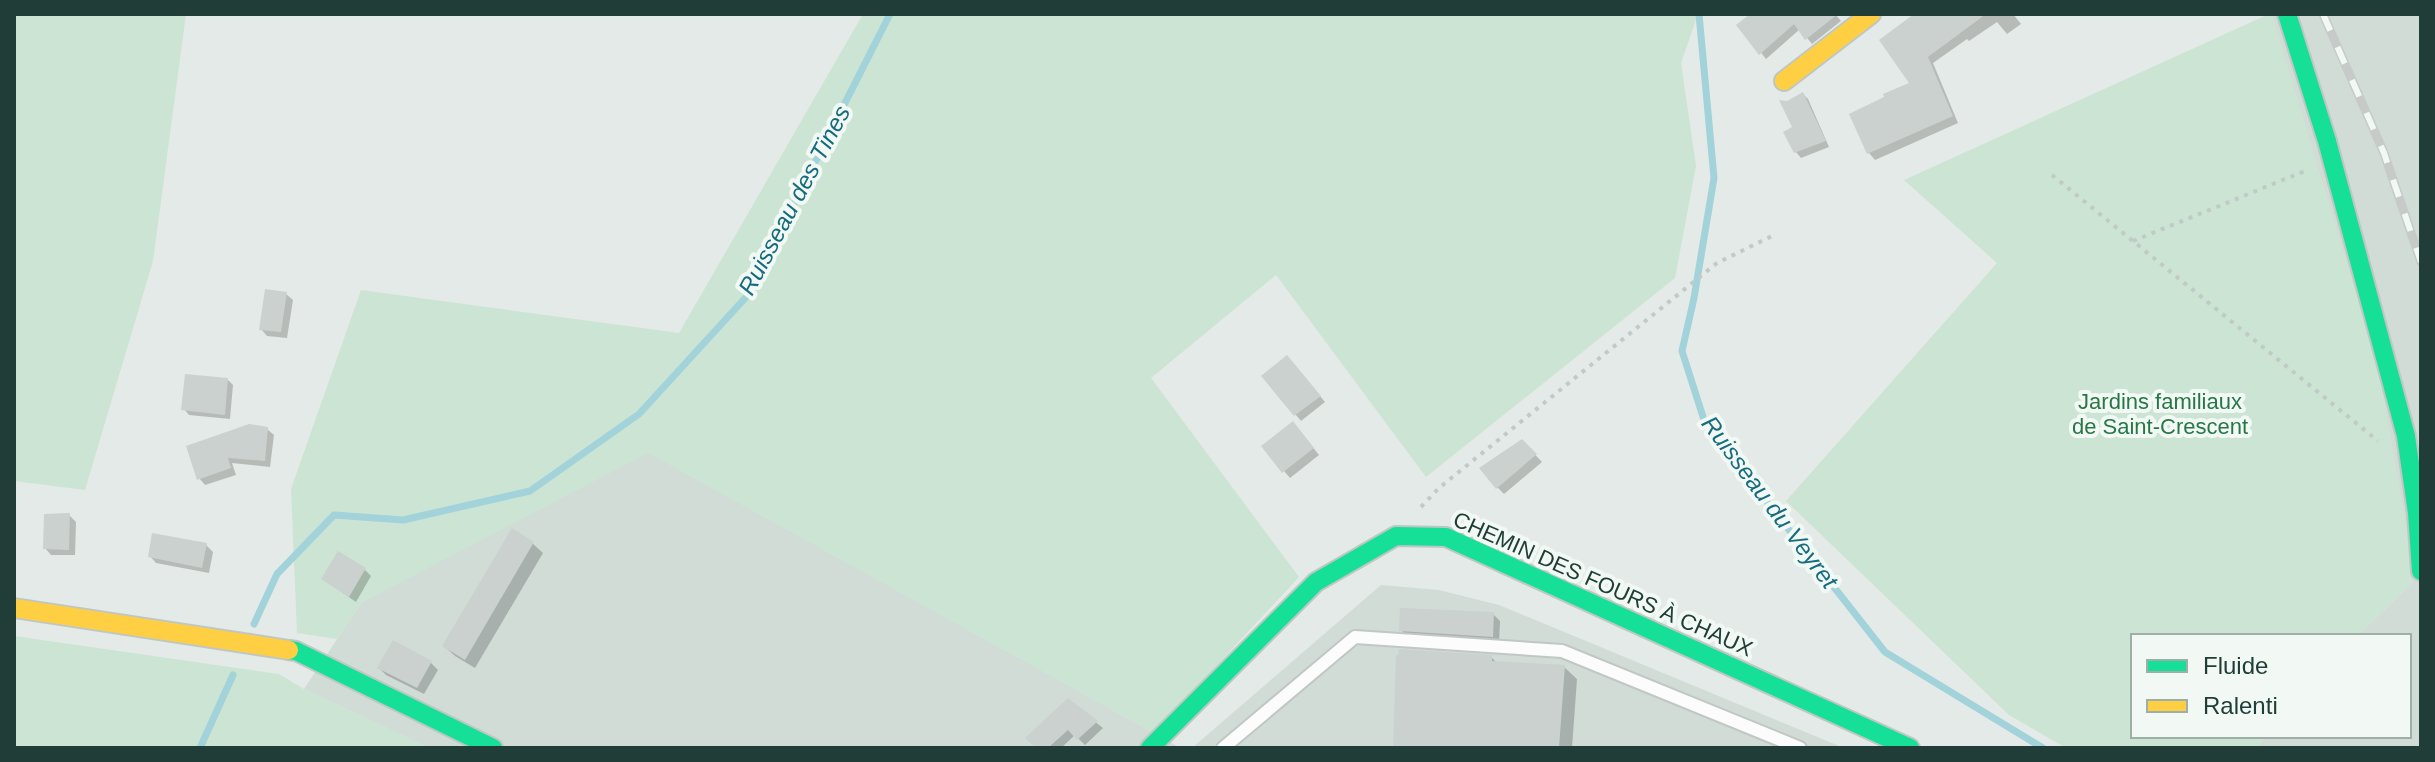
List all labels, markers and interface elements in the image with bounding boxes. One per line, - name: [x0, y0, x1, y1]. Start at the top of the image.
- water label: Ruisseau des Tines: [733, 101, 855, 299]
- park label: Jardins familiaux de Saint-Crescent: [2072, 389, 2248, 439]
- water label: Ruisseau du Veyret: [1696, 411, 1844, 594]
- street label: CHEMIN DES FOURS À CHAUX: [1449, 506, 1757, 662]
- legend: [2131, 634, 2411, 738]
- text: Fluide: [2203, 652, 2268, 679]
- text: Ralenti: [2203, 692, 2278, 719]

